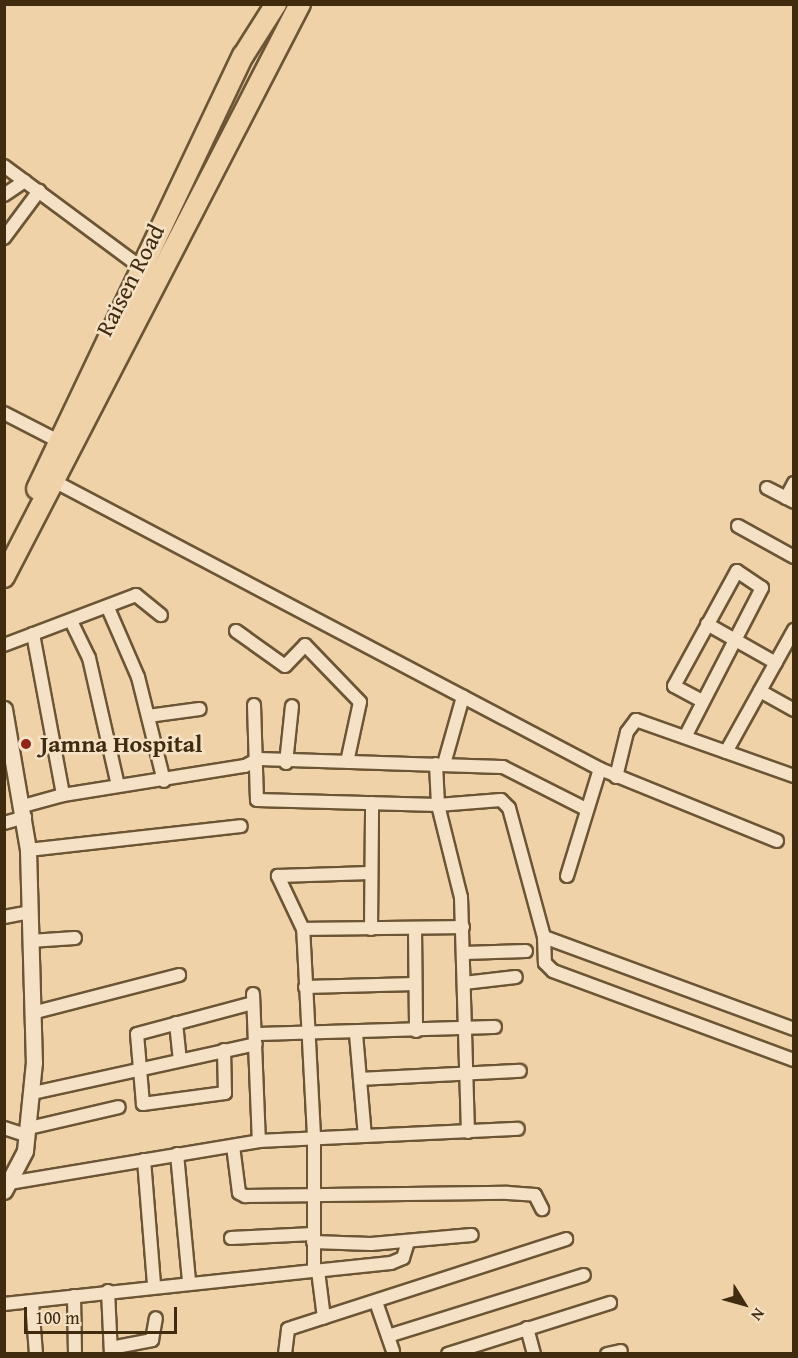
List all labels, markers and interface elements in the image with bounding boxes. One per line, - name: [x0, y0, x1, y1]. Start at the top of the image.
- street label: Raisen Road: [90, 219, 170, 341]
- place label: Jamna Hospital: [40, 730, 203, 758]
- marker: Jamna Hospital: [17, 735, 35, 753]
- north arrow: [714, 1274, 774, 1334]
- scale bar: [27, 1295, 180, 1333]
- text: N: [746, 1303, 771, 1326]
- text: 100 m: [35, 1304, 80, 1331]

